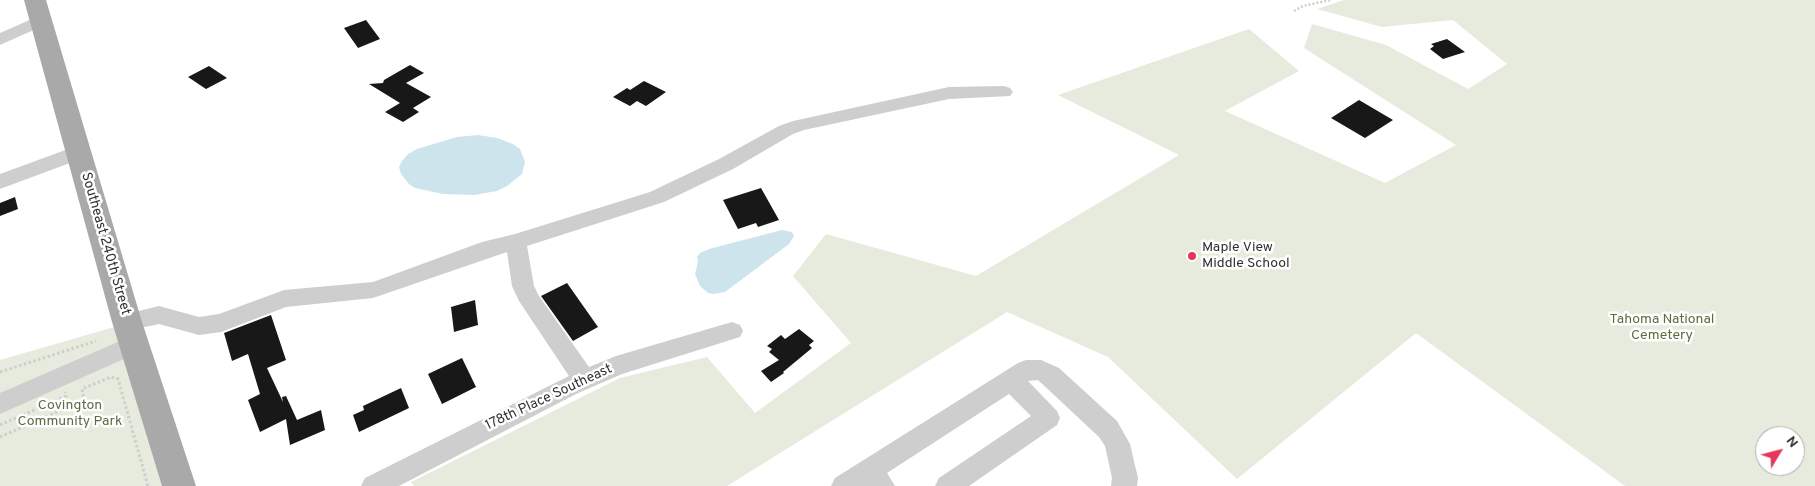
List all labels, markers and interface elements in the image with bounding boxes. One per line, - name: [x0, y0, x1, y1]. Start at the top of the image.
- street label: Southeast 240th Street: [77, 171, 133, 317]
- place label: Maple View Middle School: [1202, 240, 1290, 272]
- marker: Maple View Middle School: [1186, 250, 1198, 262]
- park label: Tahoma National Cemetery: [1610, 312, 1714, 344]
- street label: 178th Place Southeast: [483, 361, 615, 435]
- park label: Covington Community Park: [18, 398, 122, 431]
- north arrow: [1755, 426, 1805, 476]
- text: N: [1782, 433, 1801, 451]

